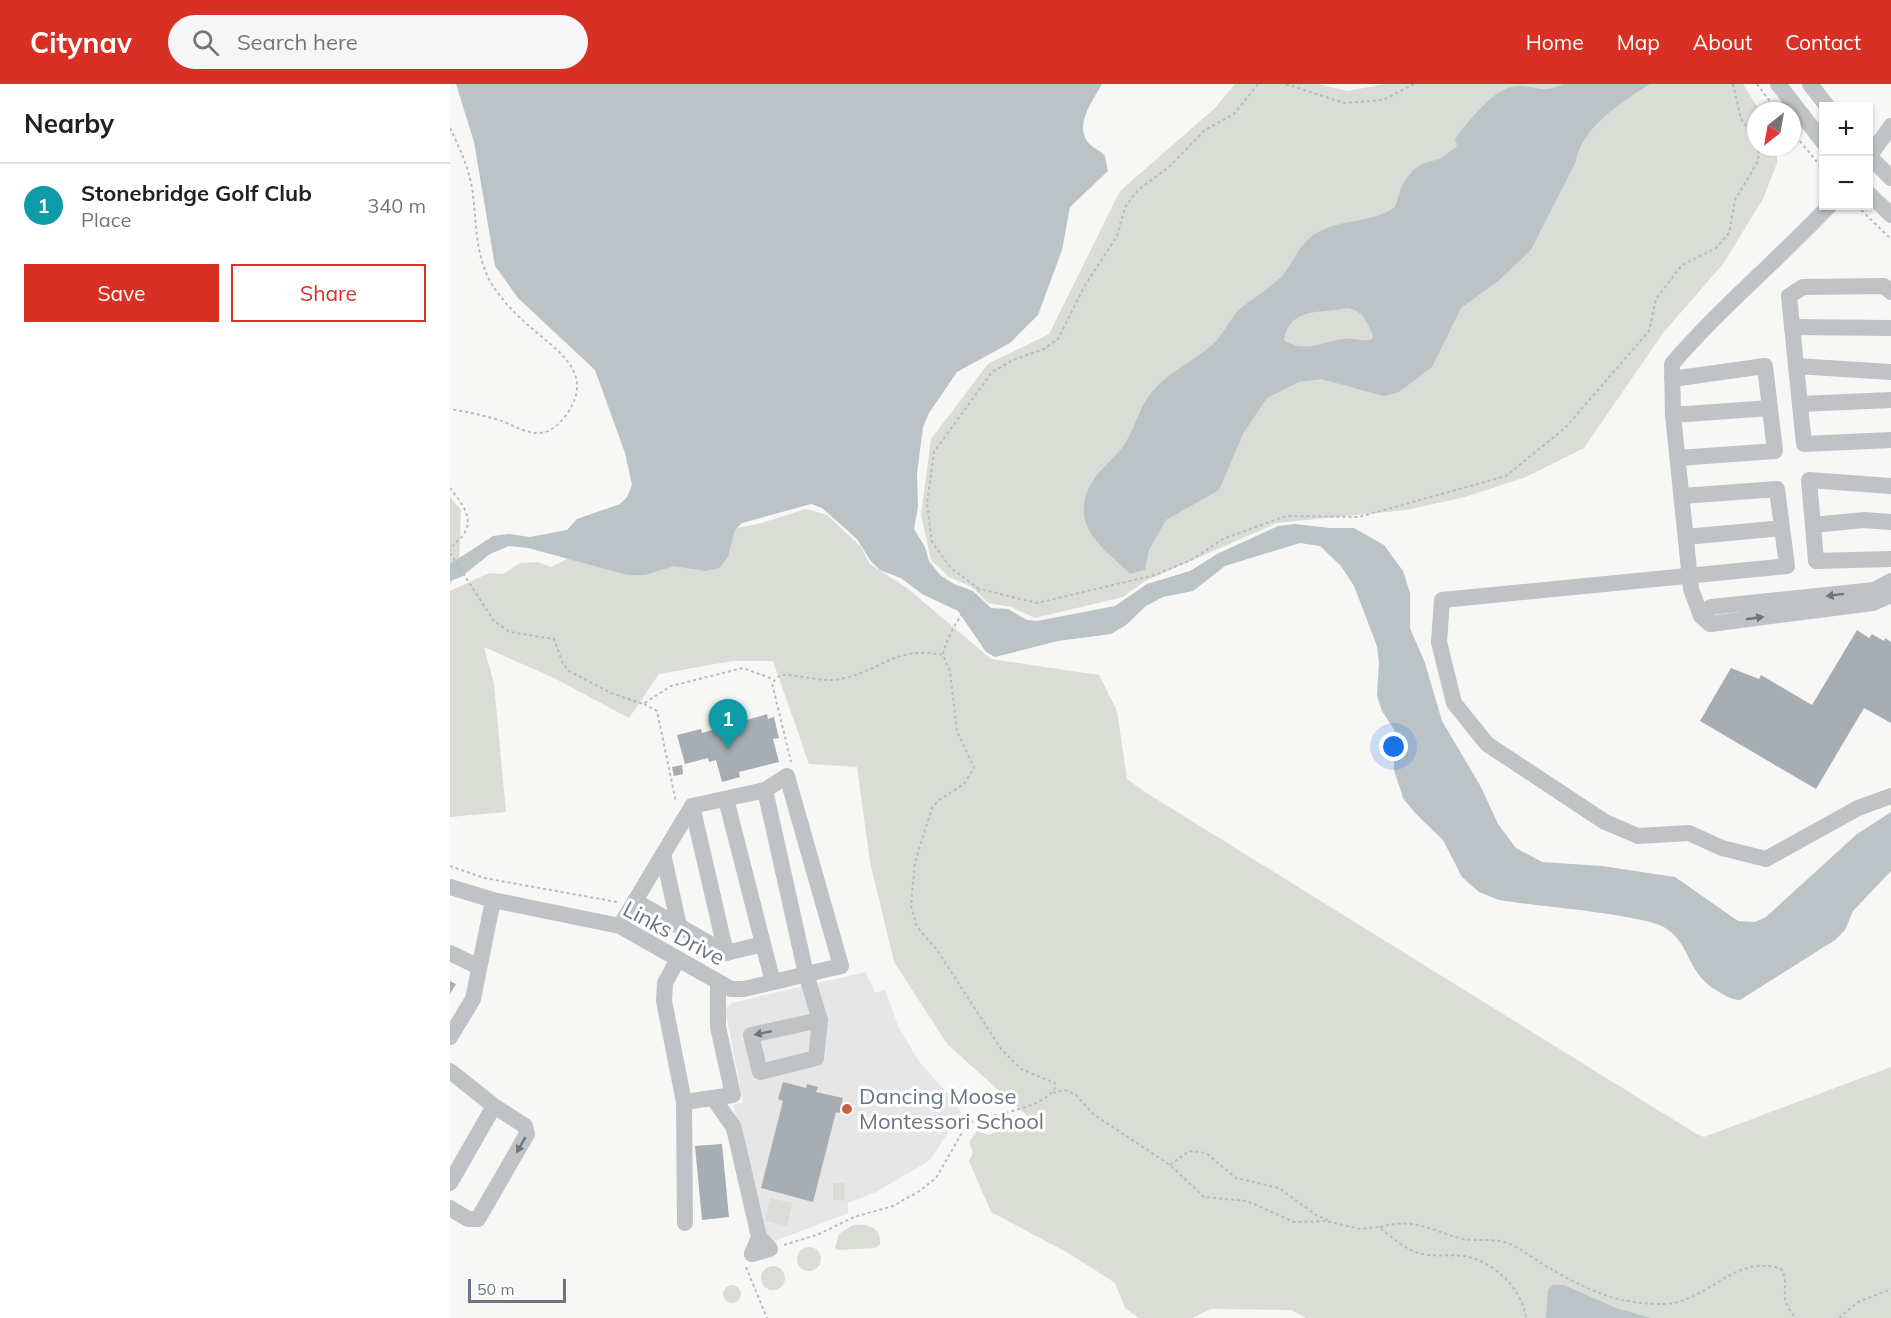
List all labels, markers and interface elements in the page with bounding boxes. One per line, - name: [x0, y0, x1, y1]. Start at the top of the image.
- search box: [168, 15, 588, 69]
- text: Citynav: [30, 25, 132, 60]
- icon: search: [189, 26, 222, 59]
- text: Search here: [237, 28, 358, 56]
- text: Home: [1526, 29, 1584, 55]
- text: Map: [1617, 29, 1660, 55]
- text: About: [1693, 29, 1752, 55]
- text: Contact: [1785, 29, 1861, 55]
- north arrow: [1747, 102, 1801, 156]
- map controls: [1819, 102, 1873, 210]
- button: +: [1819, 102, 1873, 156]
- text: Nearby: [24, 107, 114, 140]
- button: −: [1819, 156, 1873, 210]
- text: Stonebridge Golf Club: [81, 179, 312, 207]
- text: 1: [38, 193, 50, 218]
- text: 340 m: [367, 193, 426, 218]
- text: Place: [81, 207, 131, 232]
- button: Save: [24, 264, 219, 322]
- button: Share: [231, 264, 426, 322]
- one-way arrow: [1825, 590, 1844, 599]
- one-way arrow: [1745, 614, 1764, 623]
- pin: 1: [708, 700, 748, 749]
- your location: [1379, 732, 1408, 761]
- street label: Links Drive: [618, 895, 730, 971]
- one-way arrow: [753, 1028, 772, 1038]
- place label: Dancing Moose Montessori School: [859, 1082, 1044, 1135]
- marker: Dancing Moose Montessori School: [840, 1102, 854, 1116]
- one-way arrow: [515, 1137, 526, 1153]
- scale bar: [468, 1276, 566, 1304]
- text: 50 m: [477, 1279, 514, 1299]

